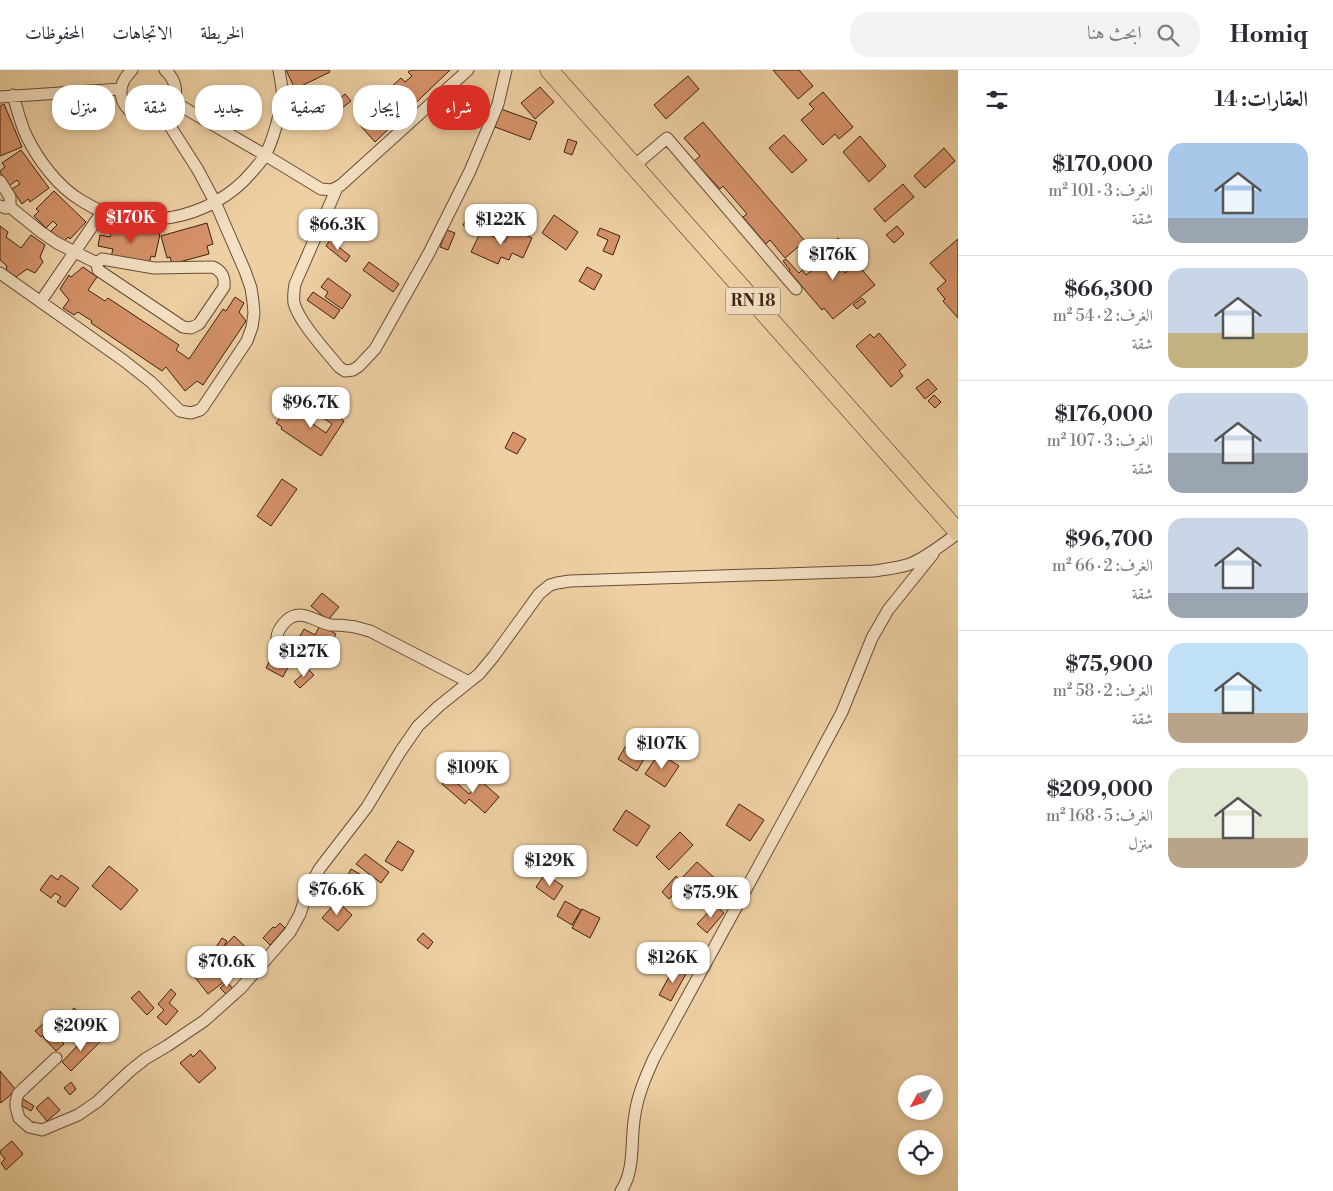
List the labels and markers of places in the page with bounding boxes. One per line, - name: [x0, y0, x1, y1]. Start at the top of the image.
- pin: $170K: [96, 202, 166, 244]
- pin: $122K: [466, 204, 536, 246]
- pin: $66.3K: [297, 208, 379, 251]
- pin: $176K: [798, 238, 868, 281]
- pin: $96.7K: [270, 386, 352, 429]
- pin: $127K: [269, 636, 339, 678]
- pin: $107K: [627, 728, 697, 770]
- pin: $109K: [438, 752, 508, 794]
- pin: $129K: [515, 844, 585, 887]
- pin: $76.6K: [296, 874, 378, 916]
- pin: $75.9K: [670, 876, 752, 919]
- pin: $126K: [638, 942, 708, 984]
- pin: $70.6K: [186, 946, 268, 988]
- pin: $209K: [46, 1010, 116, 1052]

